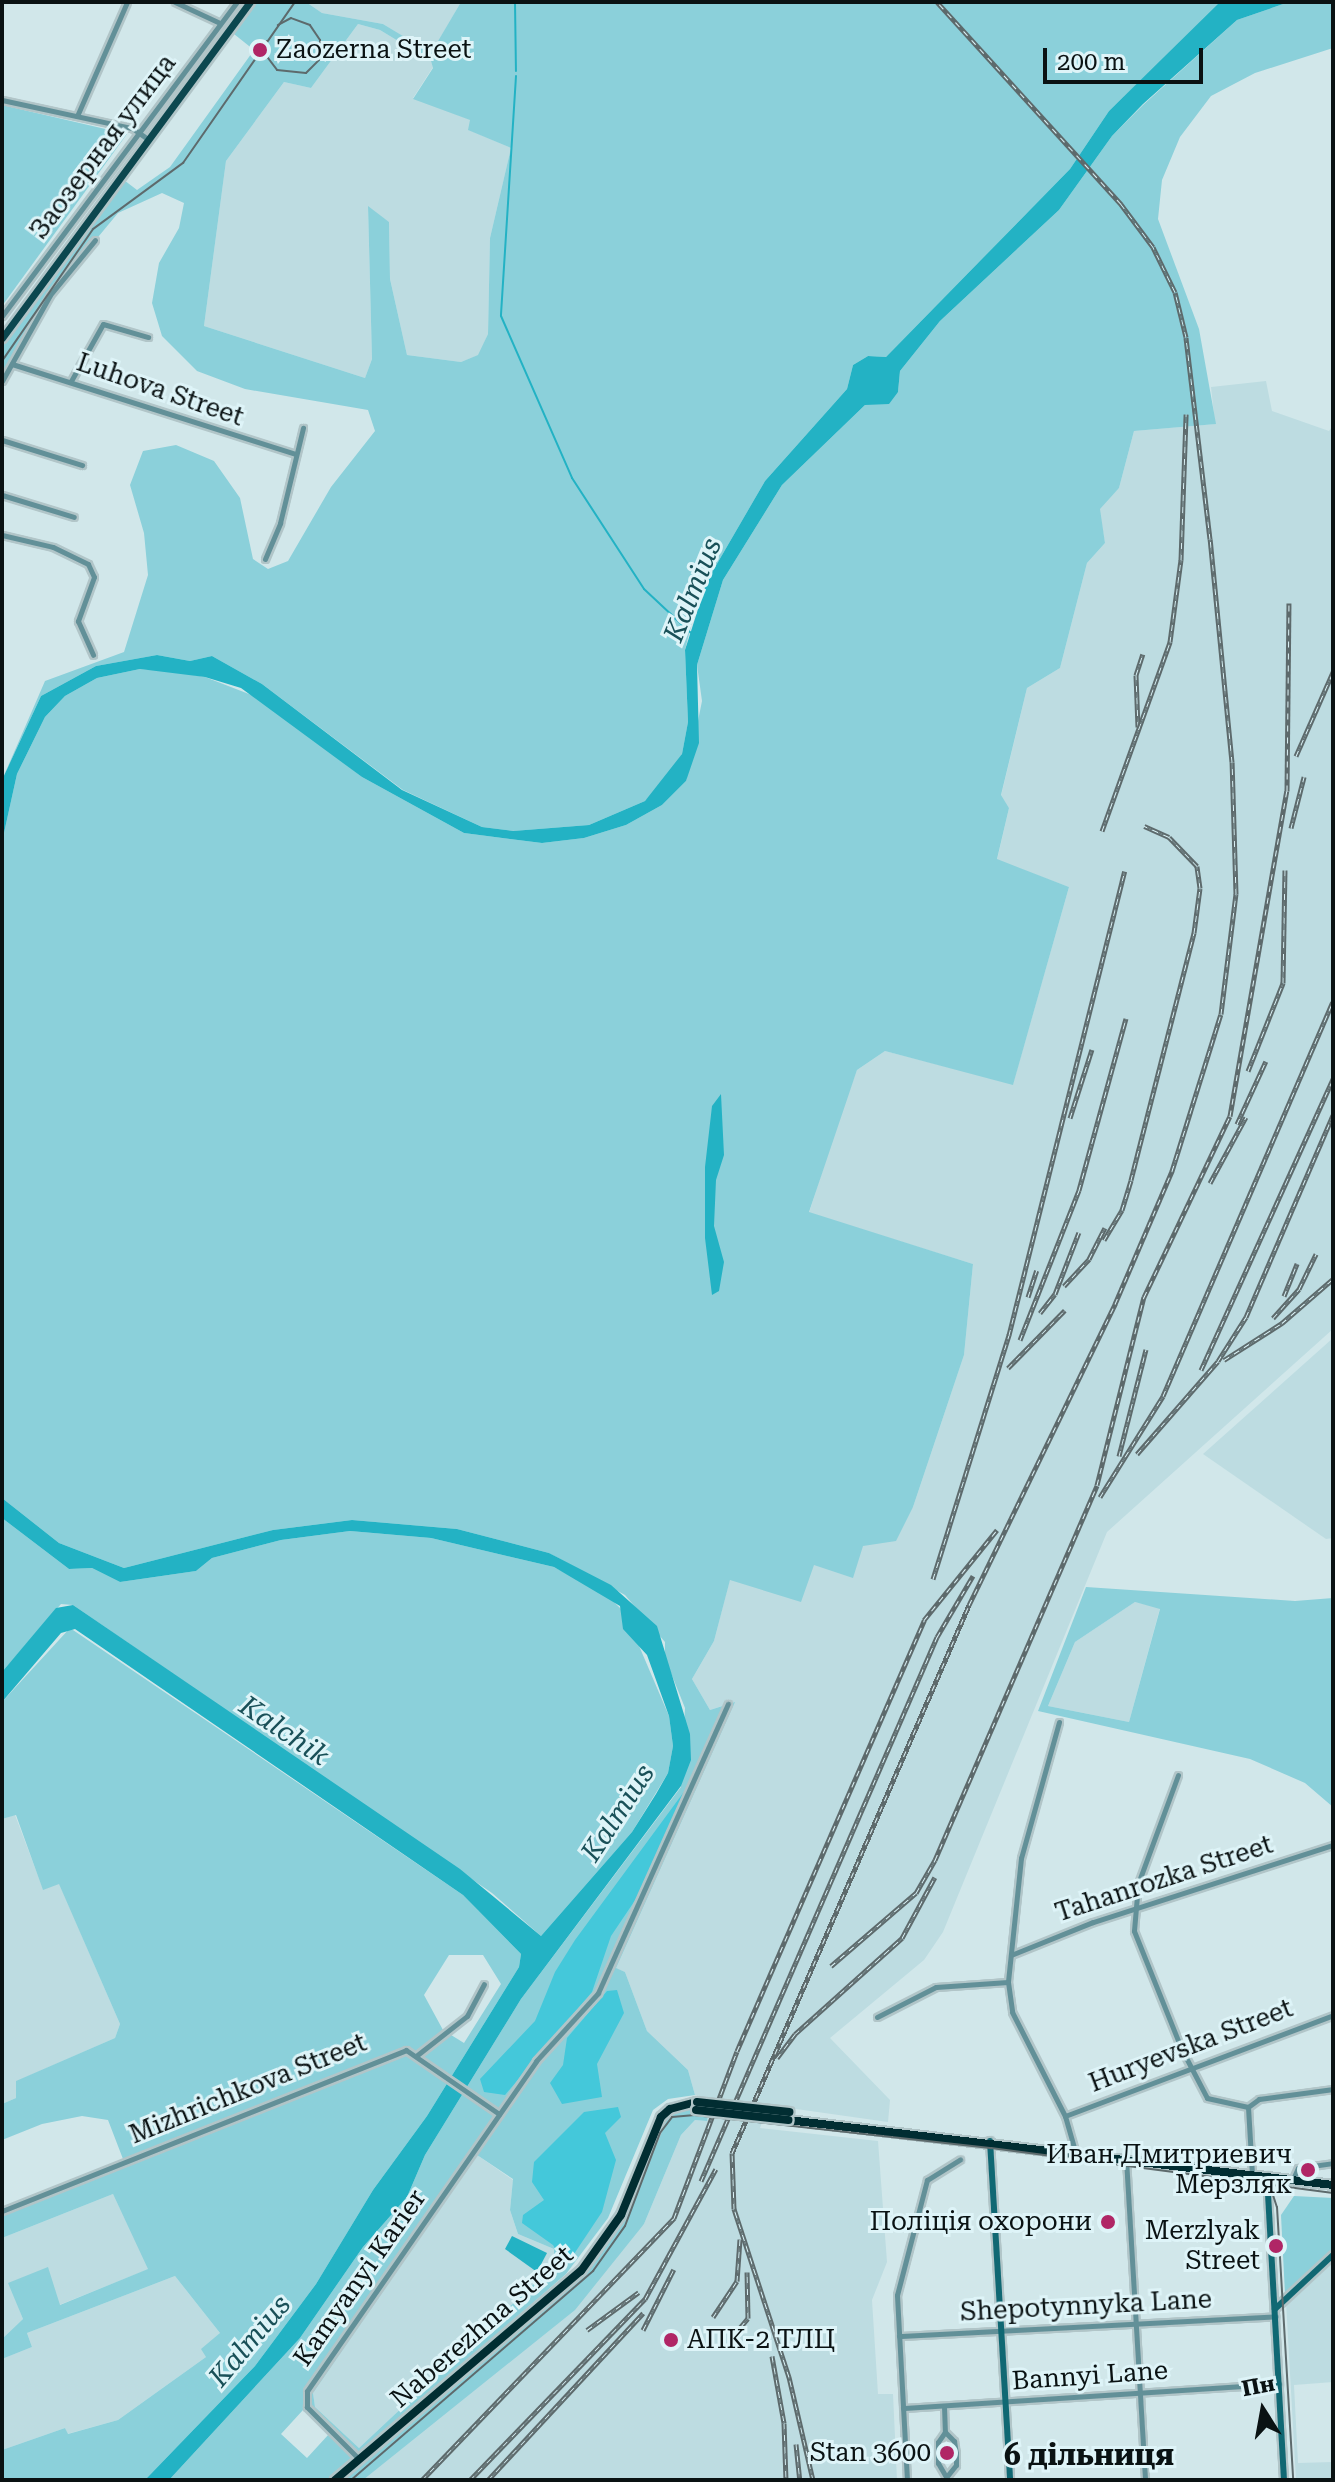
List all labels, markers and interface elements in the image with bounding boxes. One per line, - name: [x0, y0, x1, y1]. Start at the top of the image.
- scale bar: [1047, 32, 1207, 82]
- place label: Zaozerna Street: [276, 34, 471, 66]
- marker: Zaozerna Street: [251, 41, 269, 59]
- street label: Заозерная улица: [23, 48, 183, 246]
- text: 200 m: [1057, 48, 1125, 76]
- street label: Luhova Street: [73, 347, 247, 433]
- water label: Kalmius: [657, 533, 729, 647]
- water label: Kalchik: [233, 1689, 335, 1773]
- water label: Kalmius: [574, 1758, 662, 1868]
- street label: Tahanrozka Street: [1051, 1829, 1277, 1929]
- street label: Huryevska Street: [1085, 1993, 1297, 2099]
- street label: Mizhrichkova Street: [125, 2027, 371, 2151]
- place label: Иван Дмитриевич Мерзляк: [1046, 2139, 1292, 2200]
- marker: Иван Дмитриевич Мерзляк: [1299, 2161, 1317, 2179]
- street label: Kamyanyi Karier: [287, 2184, 433, 2372]
- place label: Поліція охорони: [870, 2206, 1092, 2238]
- marker: Поліція охорони: [1099, 2213, 1117, 2231]
- place label: Merzlyak Street: [1145, 2215, 1260, 2276]
- marker: Merzlyak Street: [1267, 2237, 1285, 2255]
- street label: Naberezhna Street: [385, 2239, 579, 2415]
- street label: Shepotynnyka Lane: [959, 2284, 1213, 2328]
- water label: Kalmius: [202, 2288, 298, 2394]
- place label: АПК-2 ТЛЦ: [687, 2324, 835, 2356]
- marker: АПК-2 ТЛЦ: [662, 2331, 680, 2349]
- street label: Bannyi Lane: [1011, 2355, 1169, 2397]
- north arrow: [1223, 2370, 1303, 2450]
- text: Пн: [1240, 2371, 1277, 2401]
- place label: Stan 3600: [810, 2437, 931, 2469]
- district label: 6 дільниця: [1004, 2437, 1174, 2473]
- marker: Stan 3600: [938, 2444, 956, 2462]

